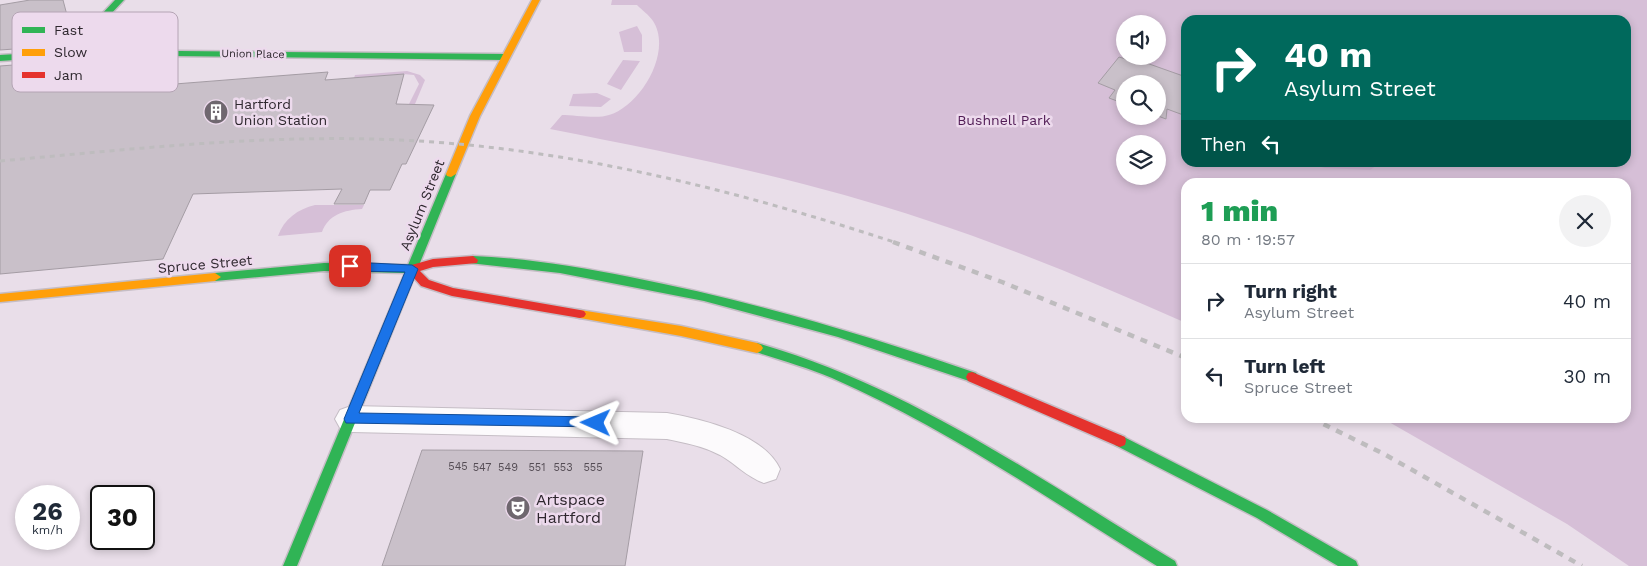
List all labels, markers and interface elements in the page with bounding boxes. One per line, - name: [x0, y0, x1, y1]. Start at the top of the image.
- legend: [12, 12, 178, 92]
- map controls: [1116, 15, 1166, 185]
- button: sound: [1116, 15, 1166, 65]
- text: Fast: [54, 22, 83, 38]
- text: 40 m: [1284, 34, 1372, 76]
- icon: right: [1201, 35, 1266, 100]
- text: Slow: [54, 44, 87, 60]
- street label: Union Place: [221, 47, 285, 61]
- text: Jam: [54, 67, 83, 83]
- button: search: [1116, 75, 1166, 125]
- text: Asylum Street: [1284, 76, 1436, 101]
- place label: Hartford Union Station: [234, 96, 327, 128]
- building icon: Hartford Union Station: [203, 99, 229, 125]
- park label: Bushnell Park: [957, 112, 1051, 128]
- icon: left: [1257, 130, 1285, 158]
- text: Then: [1201, 133, 1247, 156]
- button: layers: [1116, 135, 1166, 185]
- street label: Asylum Street: [397, 157, 448, 253]
- text: 1 min: [1201, 193, 1278, 228]
- button: close: [1559, 195, 1611, 247]
- text: 80 m · 19:57: [1201, 230, 1295, 249]
- pin: [329, 245, 371, 287]
- street label: Spruce Street: [157, 252, 253, 276]
- icon: arrive: [336, 252, 364, 280]
- text: Turn right: [1244, 280, 1337, 303]
- icon: right: [1201, 287, 1229, 315]
- text: 40 m: [1563, 290, 1611, 313]
- text: Asylum Street: [1244, 303, 1354, 322]
- text: Turn left: [1244, 355, 1325, 378]
- icon: left: [1201, 362, 1229, 390]
- text: 30 m: [1564, 365, 1611, 388]
- text: Spruce Street: [1244, 378, 1352, 397]
- position arrow: [569, 396, 621, 448]
- house number: 545: [448, 460, 468, 473]
- house number: 547: [473, 461, 491, 474]
- house number: 549: [498, 461, 518, 474]
- house number: 551: [528, 461, 546, 474]
- house number: 553: [553, 461, 573, 474]
- house number: 555: [583, 461, 603, 474]
- speed limit sign: 30: [90, 485, 155, 550]
- place label: Artspace Hartford: [536, 490, 605, 527]
- theatre icon: Artspace Hartford: [505, 495, 531, 521]
- text: 26: [32, 497, 63, 526]
- text: km/h: [32, 523, 63, 537]

